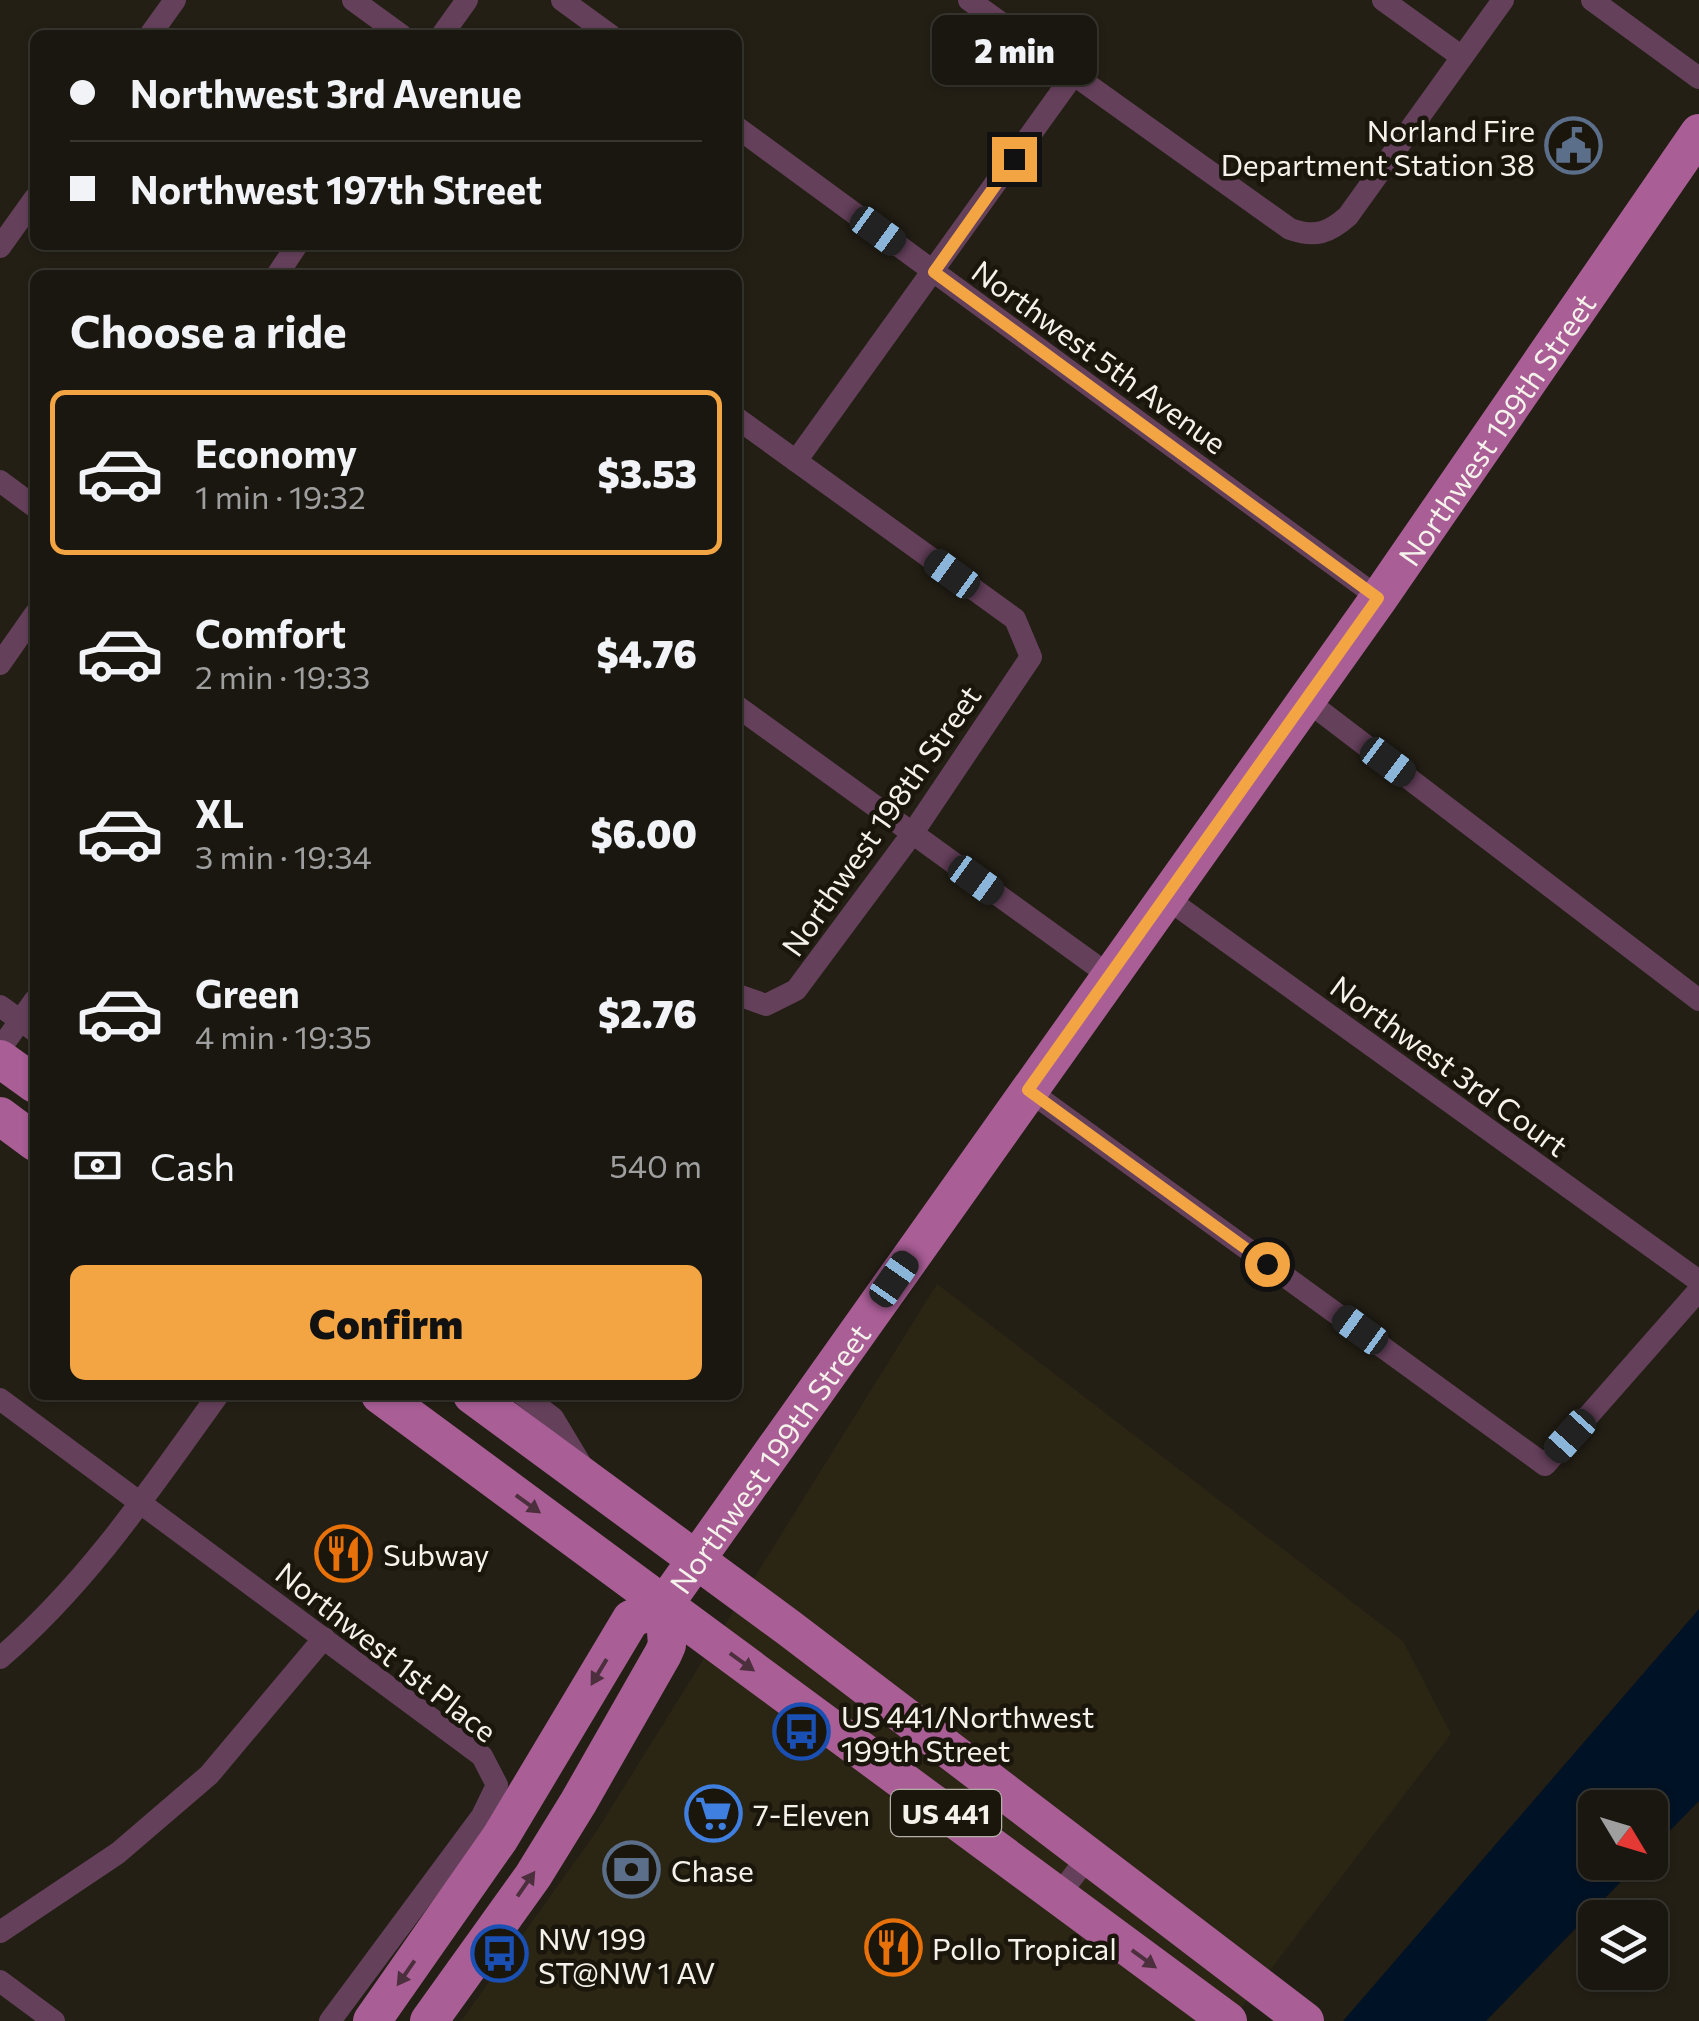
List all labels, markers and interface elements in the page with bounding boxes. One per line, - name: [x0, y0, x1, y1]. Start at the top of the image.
- callout: 2 min: [932, 14, 1096, 84]
- text: 2 min: [974, 30, 1055, 70]
- text: Northwest 3rd Avenue: [130, 69, 522, 116]
- place label: Norland Fire Department Station 38: [1221, 111, 1535, 182]
- public building icon: Norland Fire Department Station 38: [1544, 116, 1604, 176]
- route end: [992, 137, 1037, 182]
- text: Northwest 197th Street: [130, 165, 542, 212]
- car: [845, 201, 911, 261]
- street label: Northwest 5th Avenue: [966, 251, 1234, 461]
- street label: Northwest 199th Street: [1389, 285, 1602, 572]
- text: Choose a ride: [70, 302, 347, 357]
- icon: car: [75, 428, 165, 518]
- text: Economy: [195, 429, 357, 476]
- text: $3.53: [598, 449, 697, 496]
- text: 1 min · 19:32: [195, 476, 366, 516]
- car: [919, 544, 985, 604]
- icon: car: [75, 608, 165, 698]
- text: Comfort: [195, 609, 346, 656]
- text: $4.76: [596, 629, 697, 676]
- text: 2 min · 19:33: [195, 656, 370, 696]
- street label: Northwest 198th Street: [773, 678, 987, 962]
- car: [1355, 732, 1421, 792]
- icon: car: [75, 788, 165, 878]
- text: XL: [195, 789, 244, 836]
- text: $6.00: [590, 809, 697, 856]
- text: 3 min · 19:34: [195, 836, 372, 876]
- car: [943, 850, 1009, 910]
- street label: Northwest 3rd Court: [1324, 967, 1576, 1163]
- icon: car: [75, 968, 165, 1058]
- text: Green: [195, 969, 300, 1016]
- text: $2.76: [598, 989, 697, 1036]
- text: 4 min · 19:35: [195, 1016, 372, 1056]
- icon: cash: [70, 1138, 125, 1193]
- text: Cash: [150, 1142, 235, 1189]
- text: 540 m: [609, 1145, 702, 1185]
- route start: [1245, 1242, 1290, 1287]
- car: [865, 1246, 923, 1312]
- button: Confirm: [70, 1265, 702, 1380]
- car: [1327, 1300, 1393, 1360]
- street label: Northwest 199th Street: [660, 1316, 877, 1600]
- car: [1539, 1404, 1601, 1468]
- one-way arrow: [515, 1493, 541, 1513]
- restaurant icon: Subway: [314, 1523, 374, 1583]
- place label: Subway: [383, 1535, 489, 1572]
- street label: Northwest 1st Place: [269, 1553, 505, 1749]
- one-way arrow: [729, 1652, 755, 1672]
- one-way arrow: [591, 1658, 608, 1686]
- place label: US 441/Northwest 199th Street: [841, 1697, 1094, 1768]
- bus stop icon: US 441/Northwest 199th Street: [772, 1702, 832, 1762]
- supermarket icon: 7-Eleven: [684, 1783, 744, 1843]
- road number: US 441: [891, 1790, 1001, 1836]
- north arrow: [1578, 1790, 1668, 1880]
- map controls: [1578, 1790, 1668, 1990]
- place label: 7-Eleven: [753, 1795, 870, 1832]
- bank icon: Chase: [602, 1839, 662, 1899]
- place label: Chase: [671, 1851, 754, 1888]
- one-way arrow: [516, 1871, 535, 1898]
- button: layers: [1578, 1900, 1668, 1990]
- restaurant icon: Pollo Tropical: [863, 1917, 923, 1977]
- place label: NW 199 ST@NW 1 AV: [538, 1919, 715, 1990]
- bus stop icon: NW 199 ST@NW 1 AV: [469, 1924, 529, 1984]
- place label: Pollo Tropical: [932, 1929, 1117, 1966]
- one-way arrow: [1131, 1949, 1158, 1969]
- one-way arrow: [397, 1960, 416, 1986]

